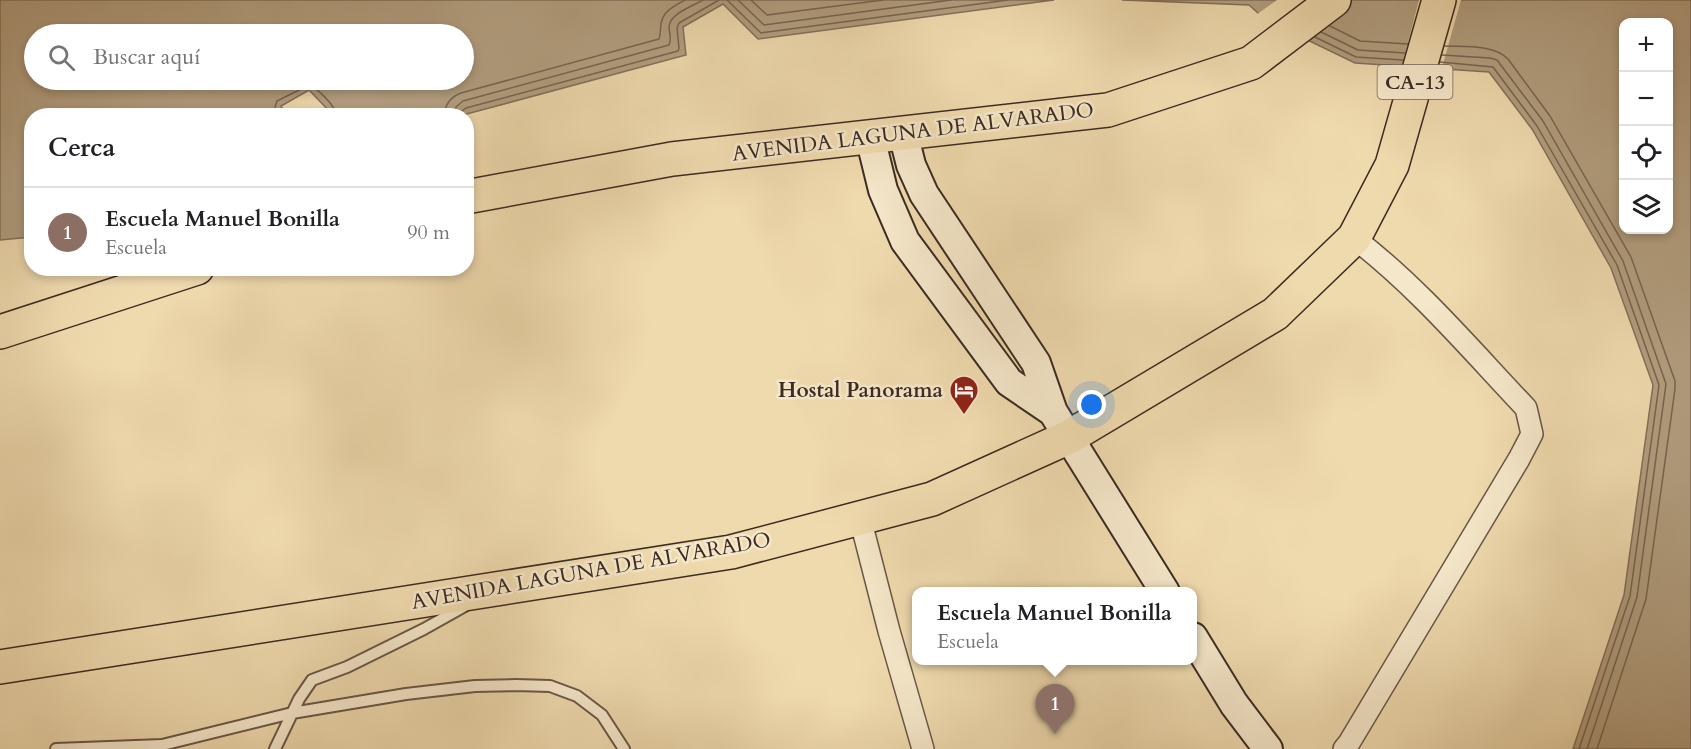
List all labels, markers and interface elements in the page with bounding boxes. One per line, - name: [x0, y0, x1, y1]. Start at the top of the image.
- map controls: [1619, 18, 1673, 234]
- button: +: [1619, 18, 1673, 72]
- search box: [24, 24, 474, 90]
- icon: search: [45, 41, 78, 74]
- text: Buscar aquí: [93, 42, 200, 72]
- road number: CA-13: [1378, 65, 1452, 99]
- button: −: [1619, 72, 1673, 126]
- street label: AVENIDA LAGUNA DE ALVARADO: [730, 95, 1096, 169]
- button: locate: [1619, 126, 1673, 180]
- text: Cerca: [48, 130, 115, 165]
- button: layers: [1619, 180, 1673, 234]
- text: Escuela Manuel Bonilla: [105, 204, 340, 234]
- text: 1: [62, 219, 73, 246]
- text: 90 m: [407, 219, 450, 246]
- text: Escuela: [105, 234, 167, 261]
- hotel icon: Hostal Panorama: [948, 374, 980, 416]
- place label: Hostal Panorama: [778, 376, 944, 405]
- your location: [1077, 390, 1106, 419]
- street label: AVENIDA LAGUNA DE ALVARADO: [409, 525, 773, 617]
- popup: [912, 587, 1197, 665]
- text: Escuela Manuel Bonilla: [937, 598, 1172, 628]
- text: Escuela: [937, 628, 999, 655]
- pin: 1: [1036, 684, 1074, 734]

